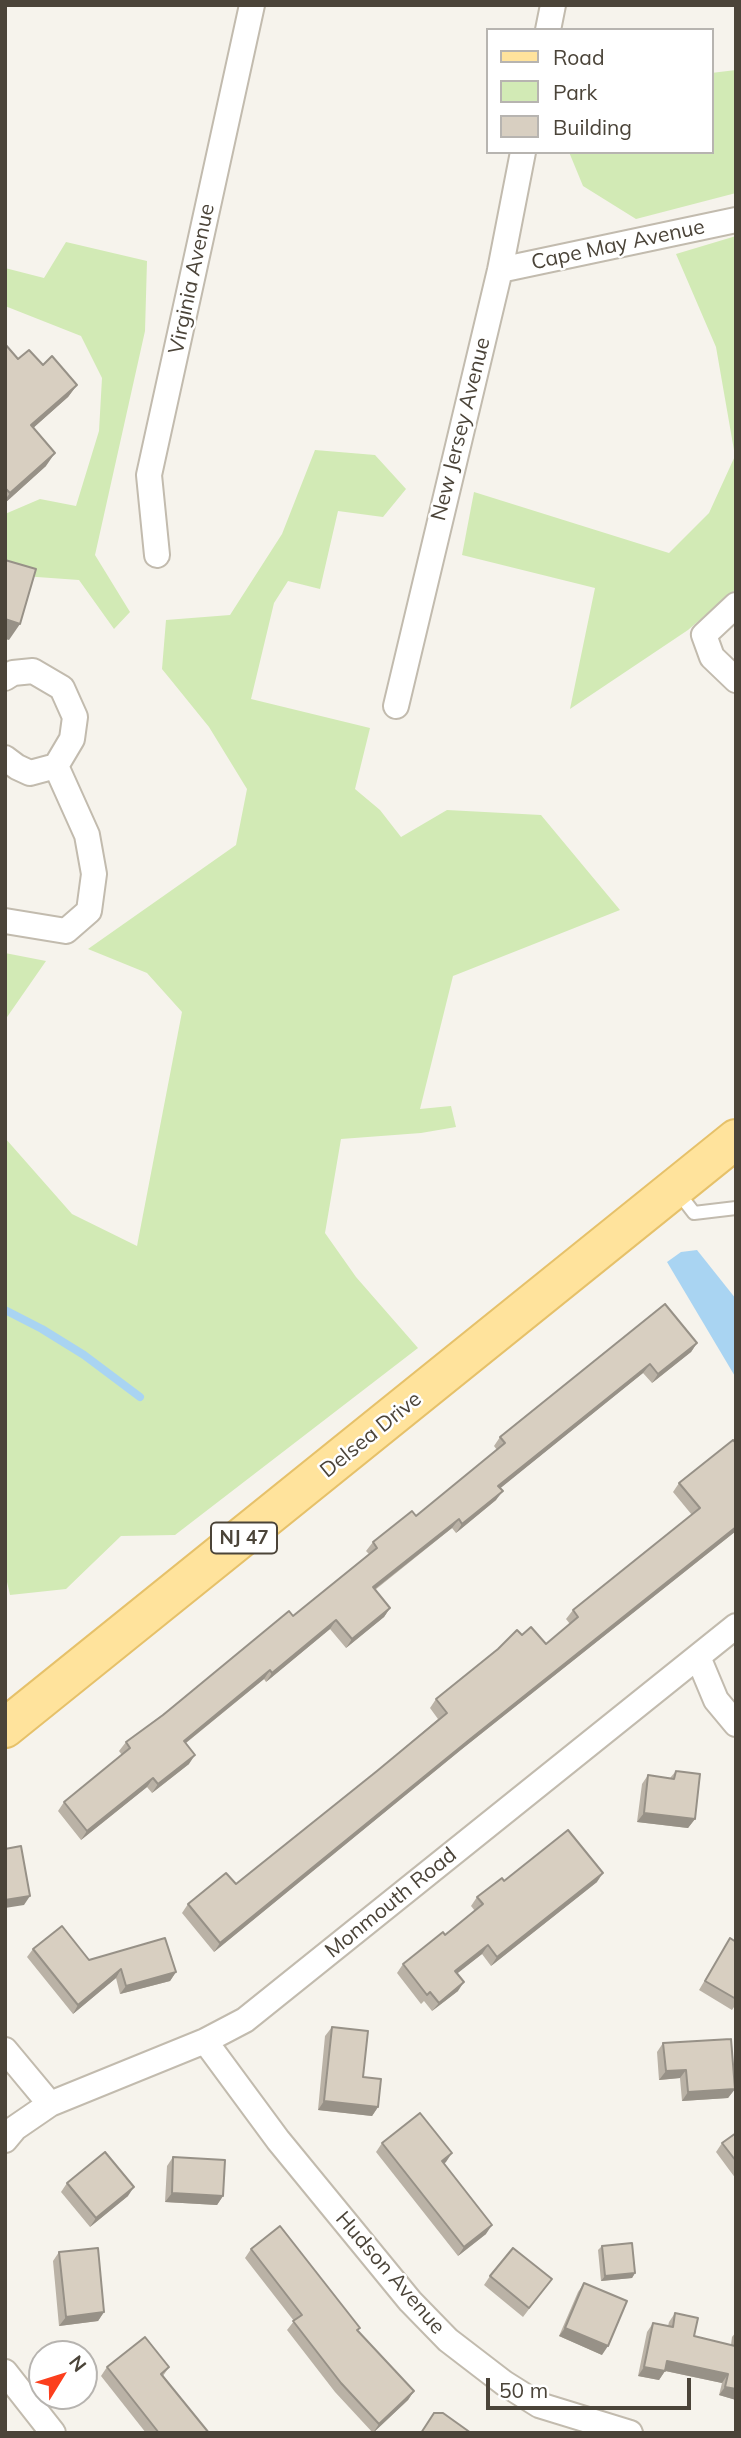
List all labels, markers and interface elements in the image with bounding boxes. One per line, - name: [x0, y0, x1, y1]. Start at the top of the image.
- legend: [486, 28, 713, 154]
- text: Road: [553, 44, 604, 70]
- text: Park: [553, 79, 597, 105]
- text: Building: [553, 114, 632, 140]
- street label: Virginia Avenue: [164, 201, 220, 357]
- street label: Cape May Avenue: [529, 214, 707, 276]
- street label: New Jersey Avenue: [426, 335, 496, 523]
- street label: Delsea Drive: [315, 1387, 427, 1483]
- road number: NJ 47: [211, 1522, 277, 1554]
- street label: Monmouth Road: [320, 1842, 462, 1964]
- street label: Hudson Avenue: [330, 2207, 450, 2339]
- north arrow: [28, 2340, 98, 2410]
- text: N: [64, 2350, 92, 2376]
- scale bar: [489, 2364, 694, 2408]
- text: 50 m: [499, 2377, 548, 2403]

